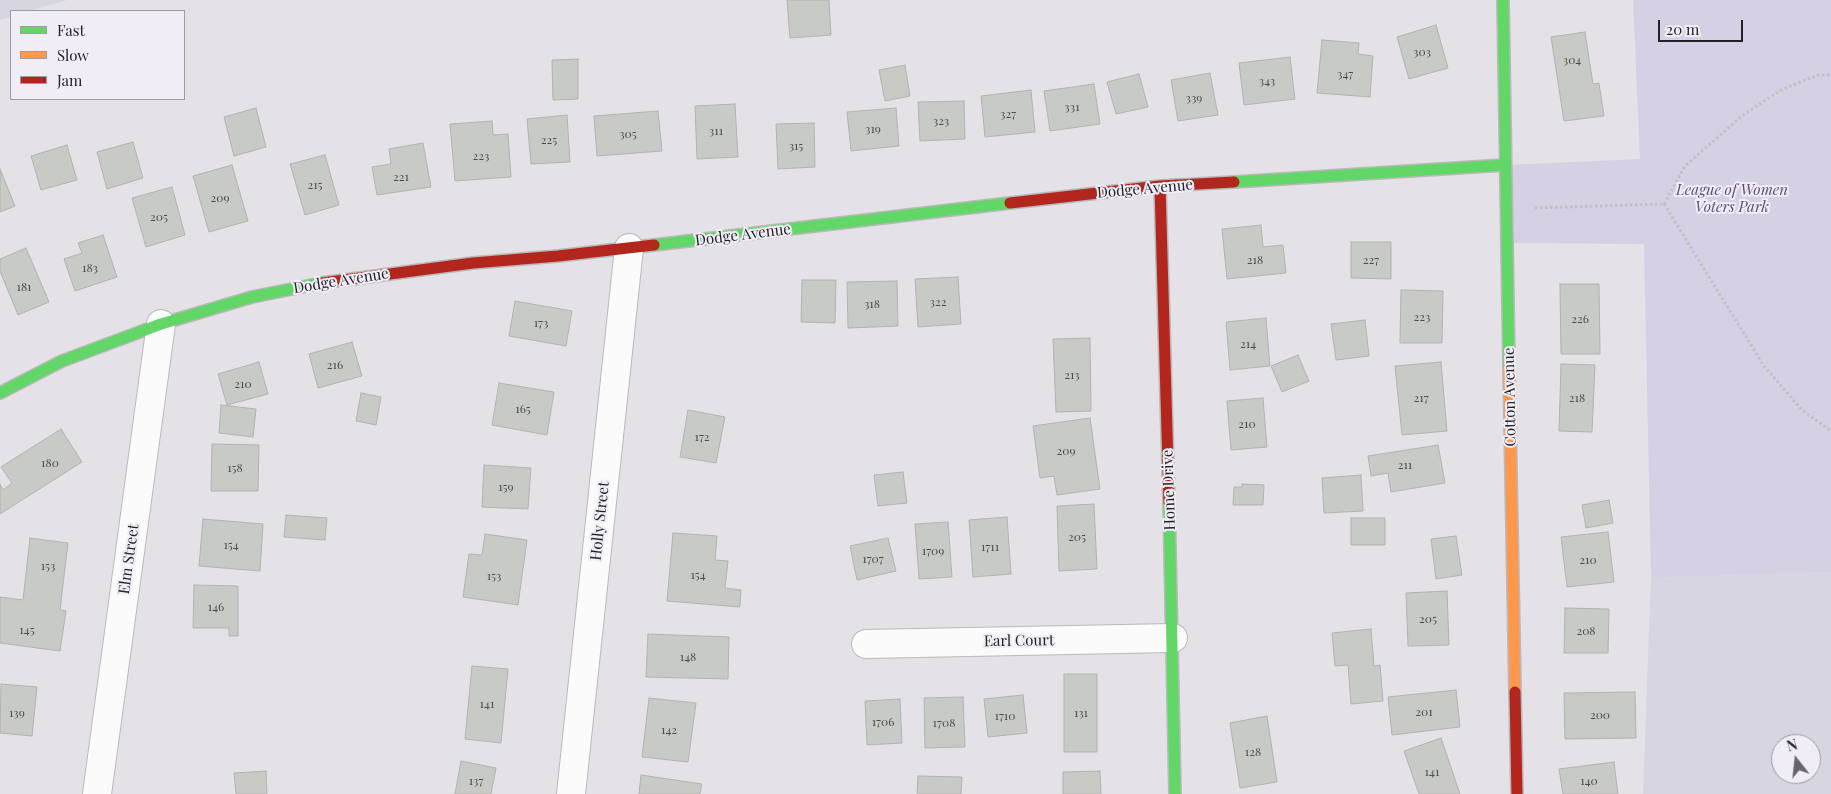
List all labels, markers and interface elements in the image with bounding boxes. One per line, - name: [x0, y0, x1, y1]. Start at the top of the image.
- legend: [10, 10, 185, 100]
- scale bar: [1661, 10, 1746, 42]
- text: 20 m: [1666, 19, 1699, 39]
- text: Fast: [57, 20, 85, 40]
- text: Slow: [57, 45, 89, 65]
- house number: 303: [1413, 45, 1431, 59]
- house number: 304: [1563, 53, 1581, 67]
- house number: 347: [1337, 67, 1353, 81]
- text: Jam: [57, 70, 82, 90]
- house number: 343: [1259, 74, 1275, 88]
- house number: 339: [1186, 91, 1202, 105]
- house number: 331: [1064, 100, 1080, 114]
- house number: 327: [1000, 107, 1016, 121]
- house number: 323: [933, 114, 949, 128]
- house number: 319: [865, 122, 881, 136]
- house number: 311: [709, 124, 723, 138]
- house number: 305: [619, 127, 637, 141]
- house number: 225: [541, 133, 557, 147]
- house number: 315: [789, 139, 803, 153]
- house number: 223: [473, 149, 489, 163]
- house number: 221: [393, 170, 409, 184]
- street label: Dodge Avenue: [1096, 176, 1194, 202]
- house number: 215: [307, 178, 323, 192]
- park label: League of Women Voters Park: [1676, 181, 1788, 216]
- house number: 209: [210, 191, 230, 205]
- house number: 205: [150, 210, 168, 224]
- street label: Dodge Avenue: [694, 220, 792, 250]
- house number: 218: [1247, 253, 1263, 267]
- house number: 227: [1363, 253, 1379, 267]
- house number: 183: [82, 261, 98, 275]
- street label: Dodge Avenue: [292, 265, 390, 297]
- house number: 181: [16, 280, 32, 294]
- house number: 322: [930, 295, 946, 309]
- house number: 318: [864, 297, 880, 311]
- house number: 223: [1414, 310, 1430, 324]
- house number: 226: [1571, 312, 1589, 326]
- house number: 173: [534, 316, 548, 330]
- house number: 214: [1240, 337, 1256, 351]
- street label: Cotton Avenue: [1500, 347, 1520, 447]
- house number: 216: [327, 358, 343, 372]
- house number: 213: [1064, 368, 1080, 382]
- house number: 210: [234, 377, 252, 391]
- house number: 217: [1413, 391, 1429, 405]
- house number: 218: [1569, 391, 1585, 405]
- house number: 165: [515, 402, 531, 416]
- house number: 210: [1238, 417, 1256, 431]
- house number: 172: [694, 430, 710, 444]
- house number: 209: [1056, 444, 1076, 458]
- street label: Home Drive: [1159, 449, 1179, 531]
- house number: 180: [41, 456, 59, 470]
- house number: 211: [1398, 458, 1412, 472]
- house number: 158: [227, 461, 243, 475]
- house number: 159: [498, 480, 514, 494]
- street label: Holly Street: [587, 481, 613, 561]
- street label: Elm Street: [115, 523, 143, 595]
- house number: 205: [1068, 530, 1086, 544]
- house number: 154: [223, 538, 239, 552]
- house number: 1711: [981, 540, 999, 554]
- house number: 1709: [922, 544, 944, 558]
- house number: 1707: [862, 552, 884, 566]
- house number: 210: [1579, 553, 1597, 567]
- house number: 153: [41, 559, 55, 573]
- house number: 154: [690, 568, 706, 582]
- house number: 153: [487, 569, 501, 583]
- house number: 146: [208, 600, 224, 614]
- house number: 205: [1419, 612, 1437, 626]
- house number: 145: [19, 623, 35, 637]
- house number: 208: [1576, 624, 1596, 638]
- street label: Earl Court: [984, 631, 1054, 651]
- house number: 148: [680, 650, 696, 664]
- house number: 141: [480, 697, 494, 711]
- house number: 201: [1415, 705, 1433, 719]
- house number: 139: [9, 706, 25, 720]
- house number: 131: [1074, 706, 1088, 720]
- house number: 200: [1590, 708, 1610, 722]
- house number: 1710: [995, 709, 1015, 723]
- house number: 1706: [872, 715, 894, 729]
- house number: 1708: [933, 716, 955, 730]
- house number: 142: [661, 723, 677, 737]
- north arrow: [1771, 734, 1821, 784]
- text: N: [1785, 735, 1799, 756]
- house number: 128: [1245, 745, 1261, 759]
- house number: 141: [1425, 765, 1439, 779]
- house number: 137: [469, 774, 483, 788]
- house number: 140: [1580, 774, 1598, 788]

